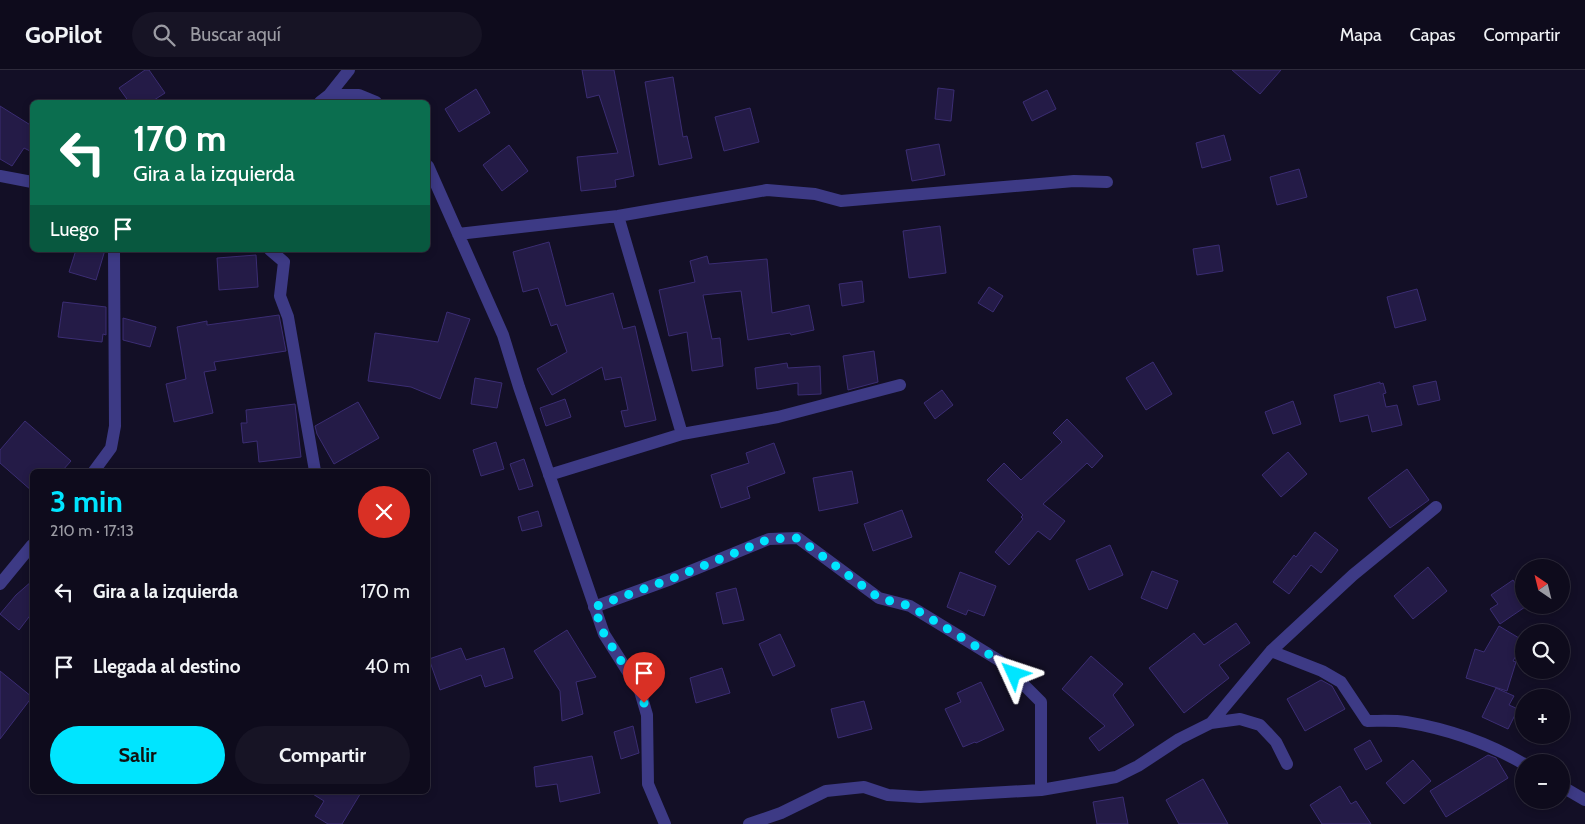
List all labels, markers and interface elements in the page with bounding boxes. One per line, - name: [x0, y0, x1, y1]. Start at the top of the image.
- search box: [132, 12, 482, 57]
- text: GoPilot: [25, 20, 102, 49]
- icon: search: [150, 21, 178, 49]
- text: Buscar aquí: [190, 23, 281, 46]
- text: Mapa: [1340, 24, 1382, 46]
- text: Capas: [1410, 24, 1456, 46]
- text: Compartir: [1484, 24, 1560, 46]
- text: 170 m: [133, 117, 226, 160]
- icon: left: [50, 120, 115, 185]
- text: Gira a la izquierda: [133, 160, 295, 187]
- icon: arrive: [109, 215, 137, 243]
- text: Luego: [50, 218, 99, 241]
- text: 3 min: [50, 483, 123, 520]
- button: close: [358, 486, 410, 538]
- text: 210 m · 17:13: [50, 521, 134, 540]
- north arrow: [1515, 559, 1570, 614]
- map controls: [1515, 559, 1570, 809]
- icon: left: [50, 578, 78, 606]
- text: Gira a la izquierda: [93, 580, 238, 603]
- text: 170 m: [360, 580, 410, 603]
- button: search: [1515, 624, 1570, 679]
- position arrow: [987, 647, 1039, 699]
- pin: [623, 652, 665, 703]
- icon: arrive: [50, 653, 78, 681]
- text: Llegada al destino: [93, 655, 240, 678]
- text: 40 m: [365, 655, 410, 678]
- icon: arrive: [630, 659, 658, 687]
- button: +: [1515, 689, 1570, 744]
- button: Salir: [50, 726, 225, 784]
- button: Compartir: [235, 726, 410, 784]
- button: −: [1515, 754, 1570, 809]

